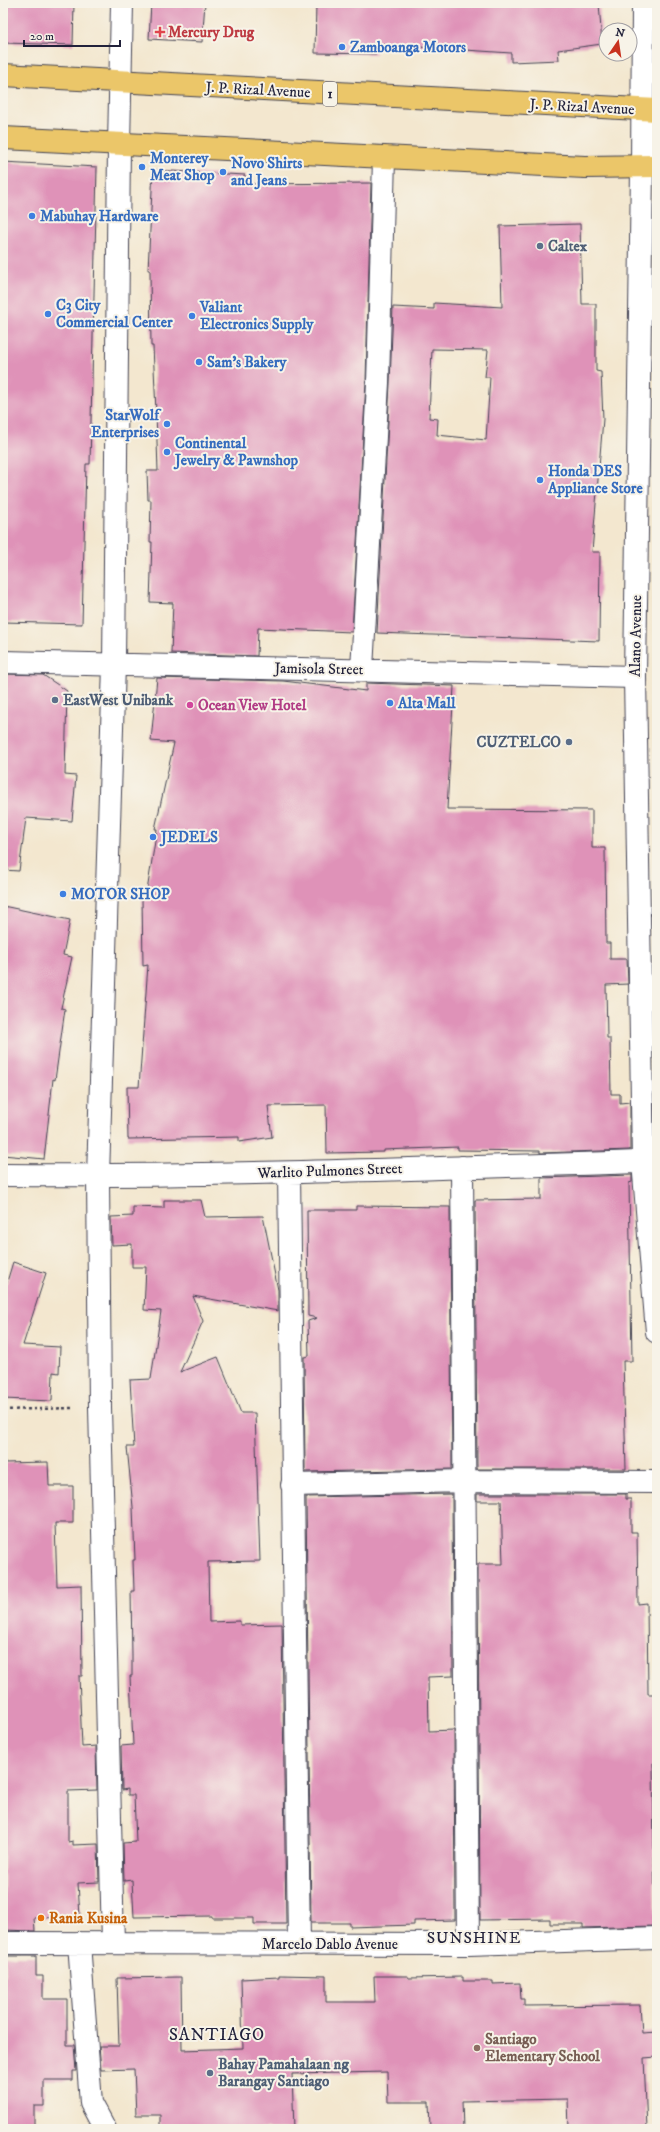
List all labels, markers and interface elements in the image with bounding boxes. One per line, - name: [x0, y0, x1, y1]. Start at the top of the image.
- scale bar: [24, 22, 120, 48]
- north arrow: [598, 22, 638, 62]
- place label: Mercury Drug: [168, 23, 255, 42]
- text: N: [614, 25, 626, 41]
- marker: Mercury Drug: [155, 27, 165, 37]
- text: 20 m: [30, 29, 54, 44]
- place label: Zamboanga Motors: [350, 38, 466, 57]
- marker: Zamboanga Motors: [337, 42, 347, 52]
- street label: J. P. Rizal Avenue: [203, 78, 311, 102]
- road number: 1: [323, 82, 337, 106]
- street label: J. P. Rizal Avenue: [527, 95, 635, 119]
- place label: Monterey Meat Shop: [150, 149, 215, 185]
- place label: Novo Shirts and Jeans: [231, 154, 302, 190]
- marker: Monterey Meat Shop: [137, 162, 147, 172]
- marker: Novo Shirts and Jeans: [218, 167, 228, 177]
- place label: Mabuhay Hardware: [40, 207, 159, 226]
- marker: Mabuhay Hardware: [27, 211, 37, 221]
- place label: Caltex: [548, 237, 588, 256]
- marker: Caltex: [535, 241, 545, 251]
- place label: C3 City Commercial Center: [56, 296, 173, 332]
- place label: Valiant Electronics Supply: [199, 298, 314, 334]
- marker: C3 City Commercial Center: [43, 309, 53, 319]
- marker: Valiant Electronics Supply: [187, 311, 197, 321]
- place label: Sam's Bakery: [207, 353, 287, 372]
- marker: Sam's Bakery: [194, 357, 204, 367]
- place label: StarWolf Enterprises: [91, 406, 162, 442]
- marker: StarWolf Enterprises: [162, 419, 172, 429]
- place label: Continental Jewelry & Pawnshop: [173, 434, 298, 470]
- marker: Continental Jewelry & Pawnshop: [162, 447, 172, 457]
- place label: Honda DES Appliance Store: [547, 462, 643, 498]
- marker: Honda DES Appliance Store: [535, 475, 545, 485]
- street label: Alano Avenue: [626, 595, 646, 677]
- street label: Jamisola Street: [272, 659, 364, 679]
- place label: EastWest Unibank: [63, 691, 174, 710]
- place label: Alta Mall: [397, 694, 456, 713]
- marker: EastWest Unibank: [50, 695, 60, 705]
- place label: Ocean View Hotel: [198, 696, 307, 715]
- marker: Alta Mall: [385, 698, 395, 708]
- marker: Ocean View Hotel: [185, 700, 195, 710]
- place label: CUZTELCO: [476, 733, 561, 752]
- marker: CUZTELCO: [564, 737, 574, 747]
- place label: JEDELS: [159, 828, 218, 847]
- marker: JEDELS: [148, 832, 158, 842]
- place label: MOTOR SHOP: [71, 885, 170, 904]
- marker: MOTOR SHOP: [58, 889, 68, 899]
- street label: Warlito Pulmones Street: [256, 1159, 403, 1183]
- place label: Rania Kusina: [49, 1909, 128, 1928]
- marker: Rania Kusina: [36, 1913, 46, 1923]
- district label: SUNSHINE: [427, 1928, 521, 1948]
- street label: Marcelo Dablo Avenue: [262, 1935, 398, 1954]
- district label: SANTIAGO: [169, 2024, 265, 2046]
- place label: Santiago Elementary School: [485, 2030, 600, 2066]
- marker: Santiago Elementary School: [472, 2043, 482, 2053]
- place label: Bahay Pamahalaan ng Barangay Santiago: [218, 2055, 349, 2091]
- marker: Bahay Pamahalaan ng Barangay Santiago: [205, 2068, 215, 2078]

